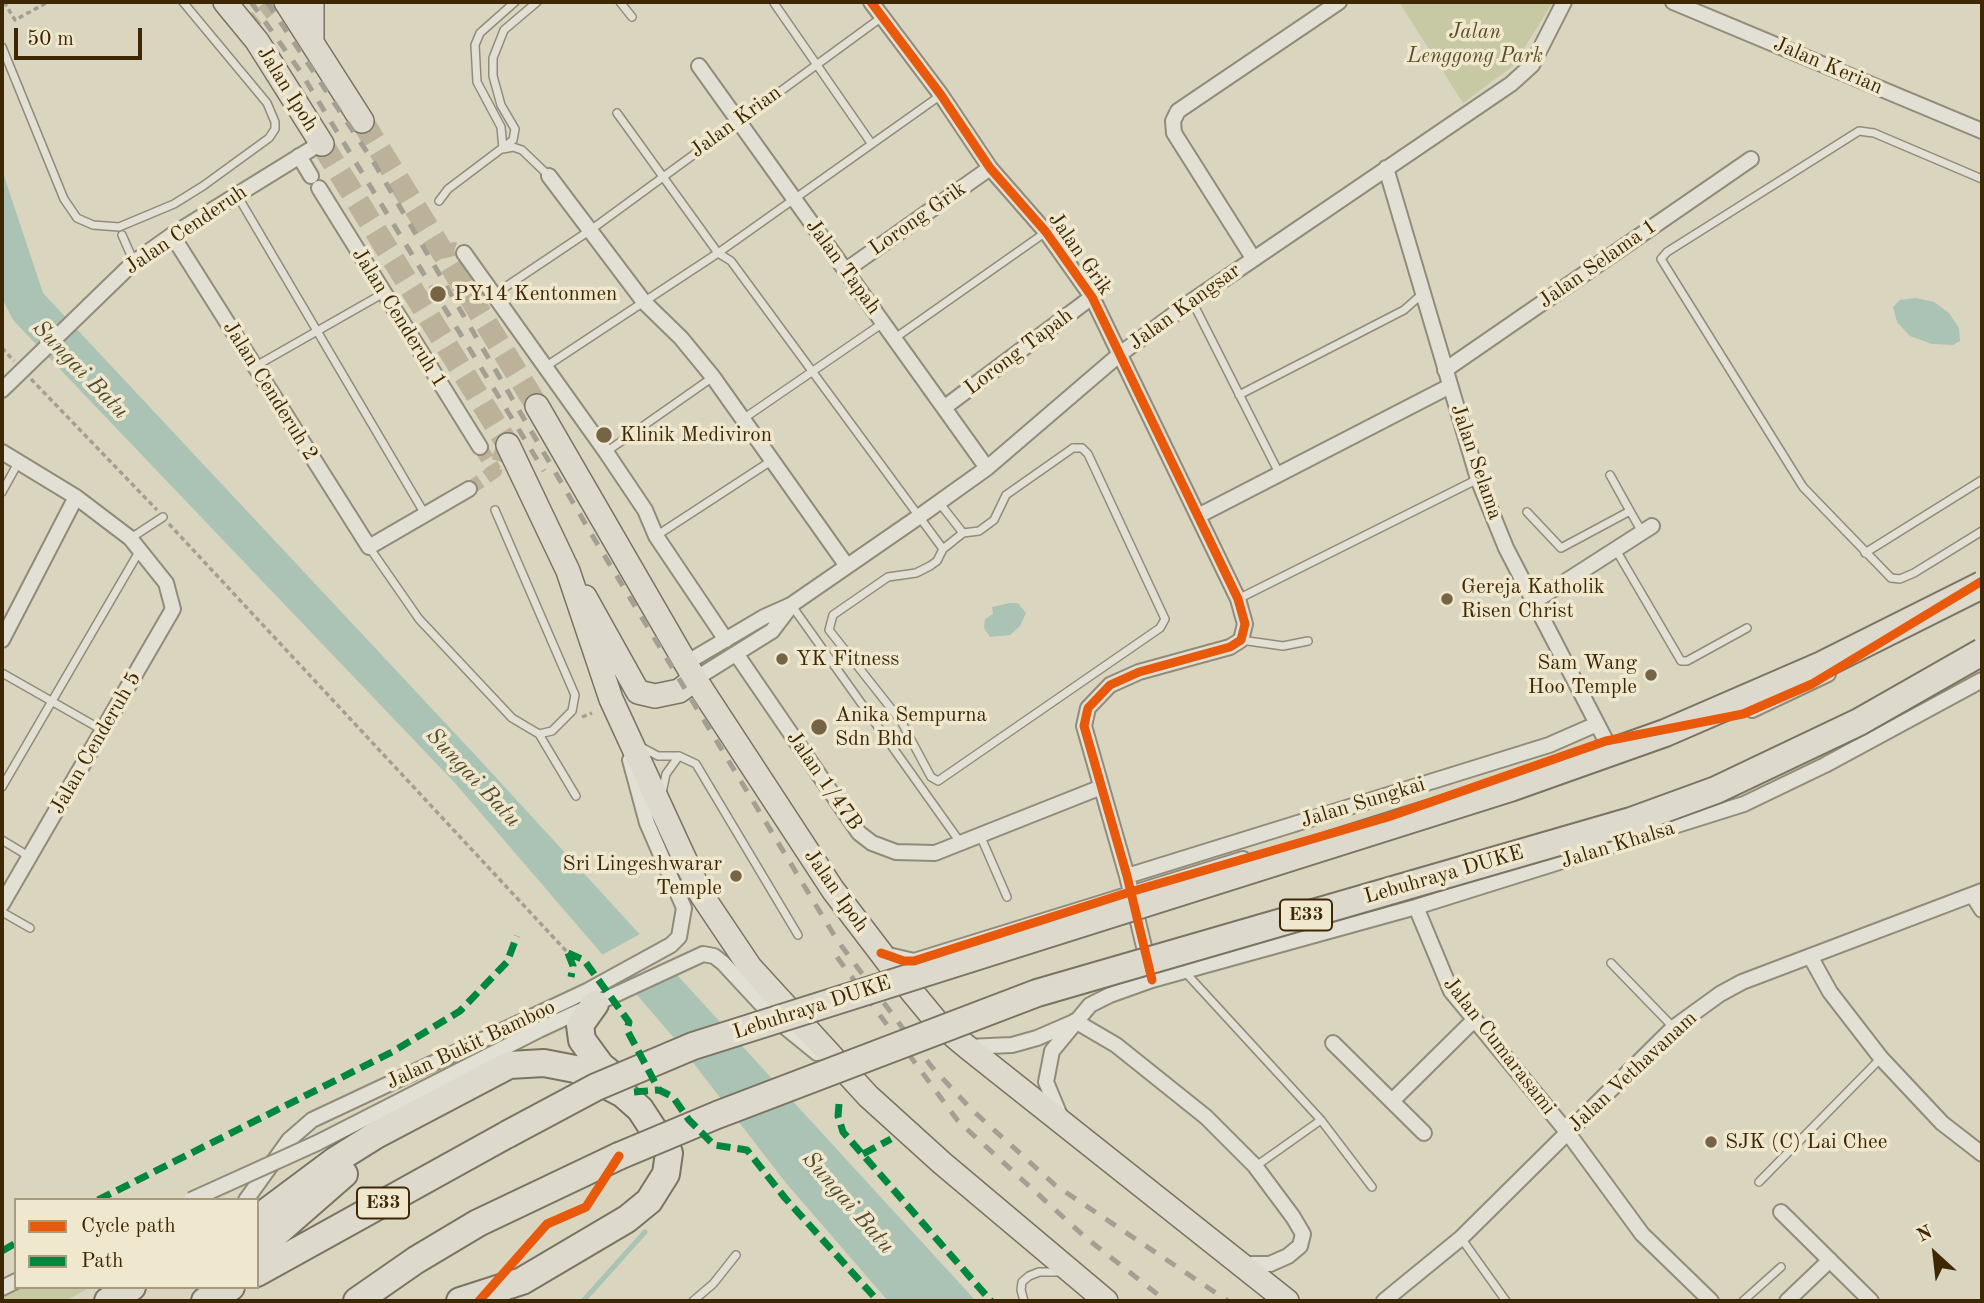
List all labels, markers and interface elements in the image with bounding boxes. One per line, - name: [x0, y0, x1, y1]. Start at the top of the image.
- scale bar: [18, 14, 145, 58]
- park label: Jalan Lenggong Park: [1407, 19, 1543, 69]
- text: 50 m: [27, 29, 74, 50]
- street label: Jalan Kerian: [1769, 32, 1887, 100]
- street label: Jalan Ipoh: [251, 42, 323, 136]
- street label: Jalan Krian: [685, 80, 787, 164]
- street label: Lorong Grik: [865, 176, 971, 262]
- street label: Jalan Cenderuh: [120, 180, 252, 280]
- street label: Jalan Grik: [1042, 208, 1118, 300]
- street label: Jalan Tapah: [800, 214, 886, 320]
- street label: Jalan Selama 1: [1534, 214, 1662, 314]
- street label: Jalan Cenderuh 1: [346, 243, 452, 393]
- street label: Jalan Kangsar: [1124, 258, 1246, 356]
- place label: PY14 Kentonmen: [454, 281, 617, 307]
- marker: PY14 Kentonmen: [428, 284, 448, 304]
- street label: Lorong Tapah: [960, 303, 1078, 401]
- water label: Sungai Batu: [26, 315, 134, 425]
- street label: Jalan Cenderuh 2: [217, 316, 323, 466]
- street label: Jalan Selama: [1444, 401, 1508, 523]
- place label: Klinik Mediviron: [620, 422, 772, 448]
- marker: Klinik Mediviron: [594, 425, 614, 445]
- place label: Gereja Katholik Risen Christ: [1461, 574, 1605, 624]
- marker: Gereja Katholik Risen Christ: [1439, 591, 1455, 607]
- place label: YK Fitness: [796, 646, 899, 672]
- place label: Sam Wang Hoo Temple: [1528, 650, 1637, 700]
- marker: YK Fitness: [774, 651, 790, 667]
- street label: Jalan Cenderuh 5: [45, 667, 147, 819]
- marker: Sam Wang Hoo Temple: [1643, 667, 1659, 683]
- place label: Anika Sempurna Sdn Bhd: [835, 702, 987, 752]
- marker: Anika Sempurna Sdn Bhd: [809, 717, 829, 737]
- water label: Sungai Batu: [420, 722, 526, 834]
- street label: Jalan 1/47B: [781, 726, 867, 836]
- street label: Jalan Sungkai: [1298, 772, 1428, 834]
- street label: Jalan Khalsa: [1558, 816, 1678, 874]
- street label: Lebuhraya DUKE: [1361, 840, 1527, 910]
- street label: Jalan Ipoh: [798, 844, 874, 938]
- place label: Sri Lingeshwarar Temple: [563, 851, 722, 901]
- marker: Sri Lingeshwarar Temple: [728, 868, 744, 884]
- road number: E33: [1280, 900, 1332, 931]
- street label: Lebuhraya DUKE: [730, 971, 894, 1045]
- street label: Jalan Cumarasami: [1437, 972, 1561, 1120]
- street label: Jalan Bukit Bamboo: [382, 995, 560, 1095]
- street label: Jalan Vethavanam: [1564, 1006, 1702, 1138]
- place label: SJK (C) Lai Chee: [1725, 1129, 1887, 1155]
- marker: SJK (C) Lai Chee: [1703, 1134, 1719, 1150]
- water label: Sungai Batu: [796, 1146, 900, 1260]
- road number: E33: [357, 1188, 409, 1218]
- legend: [14, 1198, 259, 1289]
- text: Cycle path: [81, 1216, 176, 1237]
- north arrow: [1900, 1219, 1970, 1289]
- text: N: [1914, 1223, 1936, 1247]
- text: Path: [81, 1251, 124, 1272]

